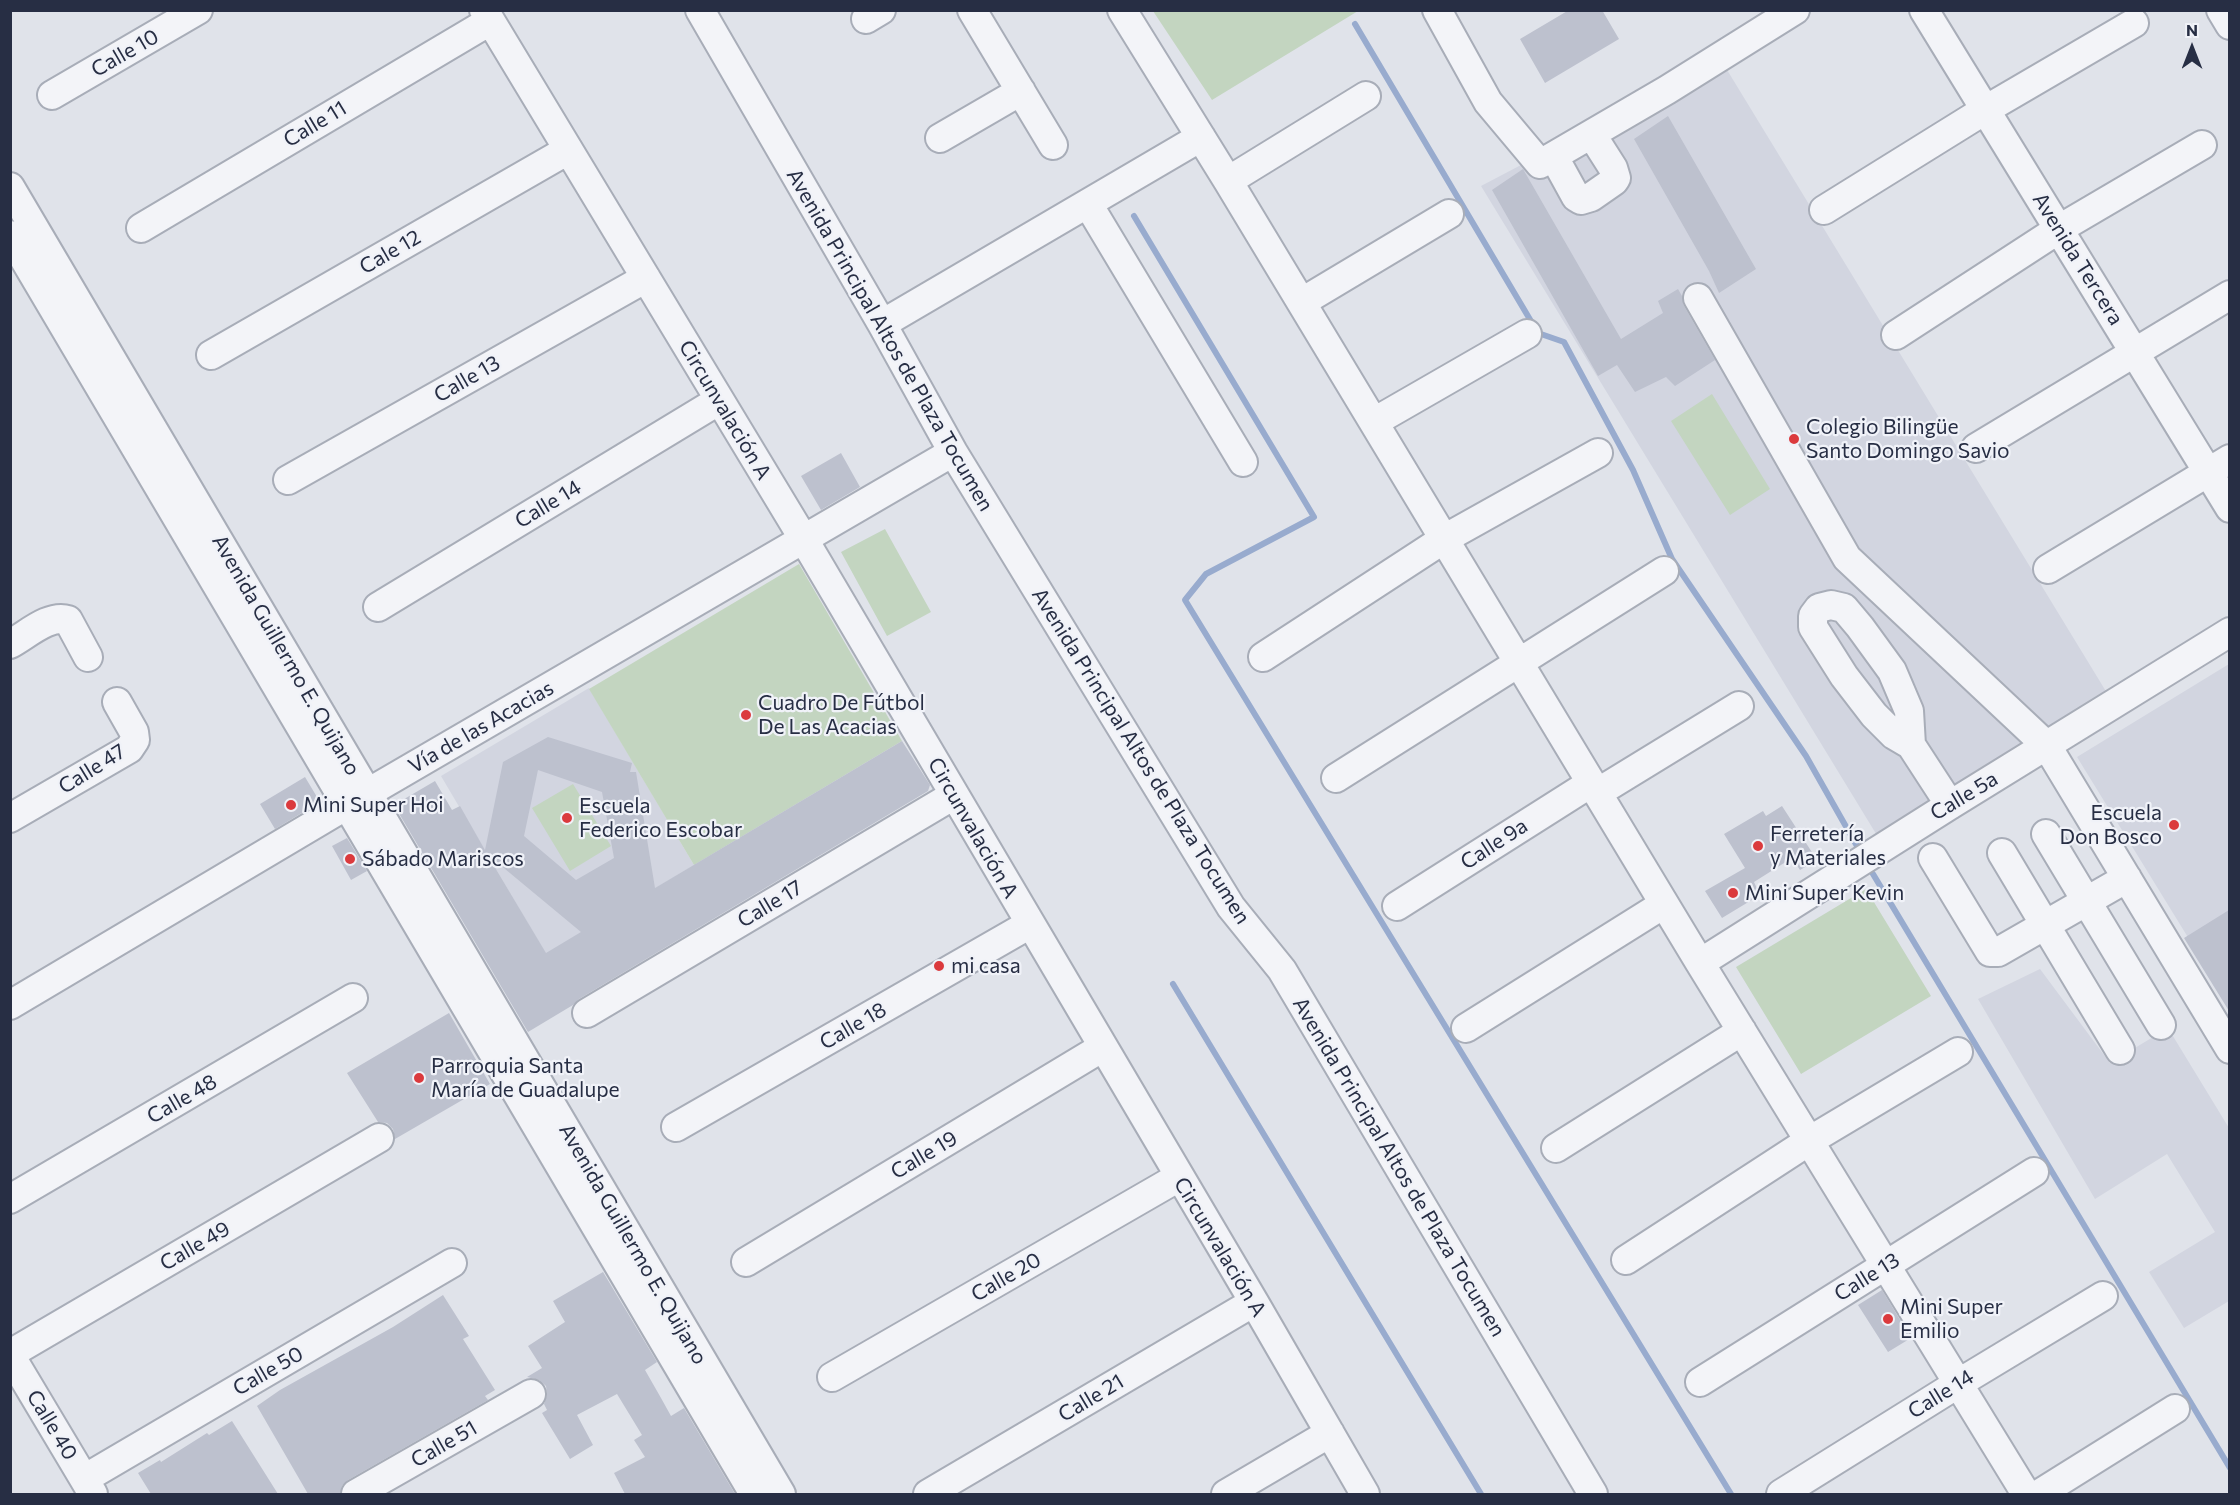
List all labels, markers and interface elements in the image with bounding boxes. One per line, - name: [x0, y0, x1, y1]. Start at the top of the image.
- north arrow: [2162, 18, 2222, 78]
- text: N: [2186, 20, 2198, 39]
- street label: Calle 10: [87, 24, 163, 82]
- street label: Calle 11: [279, 95, 351, 153]
- street label: Avenida Principal Altos de Plaza Tocumen: [781, 164, 999, 516]
- street label: Avenida Tercera: [2027, 188, 2129, 330]
- street label: Cale 12: [355, 224, 425, 280]
- street label: Circunvalación A: [673, 336, 777, 484]
- street label: Calle 13: [429, 350, 505, 408]
- place label: Colegio Bilingüe Santo Domingo Savio: [1806, 414, 2010, 464]
- marker: Colegio Bilingüe Santo Domingo Savio: [1787, 432, 1801, 446]
- street label: Calle 14: [510, 474, 586, 534]
- street label: Avenida Guillermo E. Quijano: [207, 530, 365, 780]
- street label: Avenida Principal Altos de Plaza Tocumen: [1027, 583, 1255, 929]
- street label: Vía de las Acacias: [404, 675, 558, 779]
- place label: Cuadro De Fútbol De Las Acacias: [758, 690, 925, 740]
- marker: Cuadro De Fútbol De Las Acacias: [739, 708, 753, 722]
- street label: Calle 47: [54, 739, 130, 799]
- street label: Circunvalación A: [922, 753, 1024, 903]
- street label: Calle 5a: [1926, 766, 2002, 826]
- place label: Mini Super Hoi: [303, 792, 444, 818]
- place label: Escuela Federico Escobar: [579, 793, 742, 843]
- marker: Mini Super Hoi: [284, 798, 298, 812]
- place label: Escuela Don Bosco: [2060, 800, 2162, 850]
- marker: Escuela Federico Escobar: [560, 811, 574, 825]
- street label: Calle 9a: [1456, 813, 1532, 875]
- marker: Escuela Don Bosco: [2167, 818, 2181, 832]
- place label: Ferretería y Materiales: [1770, 821, 1886, 871]
- marker: Ferretería y Materiales: [1751, 839, 1765, 853]
- place label: Sábado Mariscos: [362, 846, 524, 872]
- marker: Sábado Mariscos: [343, 852, 357, 866]
- street label: Calle 17: [733, 875, 807, 933]
- place label: Mini Super Kevin: [1745, 880, 1904, 906]
- marker: Mini Super Kevin: [1726, 886, 1740, 900]
- place label: mi casa: [951, 953, 1021, 979]
- marker: mi casa: [932, 959, 946, 973]
- street label: Avenida Principal Altos de Plaza Tocumen: [1287, 993, 1511, 1341]
- street label: Calle 18: [815, 997, 891, 1055]
- place label: Parroquia Santa María de Guadalupe: [431, 1053, 620, 1103]
- street label: Calle 48: [143, 1069, 221, 1129]
- marker: Parroquia Santa María de Guadalupe: [412, 1071, 426, 1085]
- street label: Avenida Guillermo E. Quijano: [554, 1119, 712, 1369]
- street label: Calle 19: [886, 1125, 962, 1185]
- street label: Circunvalación A: [1168, 1173, 1272, 1321]
- street label: Calle 49: [156, 1216, 234, 1276]
- street label: Calle 20: [967, 1247, 1045, 1307]
- street label: Calle 13: [1830, 1247, 1904, 1307]
- place label: Mini Super Emilio: [1900, 1294, 2003, 1344]
- marker: Mini Super Emilio: [1881, 1312, 1895, 1326]
- street label: Calle 50: [228, 1341, 308, 1401]
- street label: Calle 14: [1903, 1364, 1979, 1424]
- street label: Calle 21: [1054, 1369, 1128, 1427]
- street label: Calle 40: [21, 1385, 83, 1465]
- street label: Calle 51: [406, 1415, 482, 1473]

